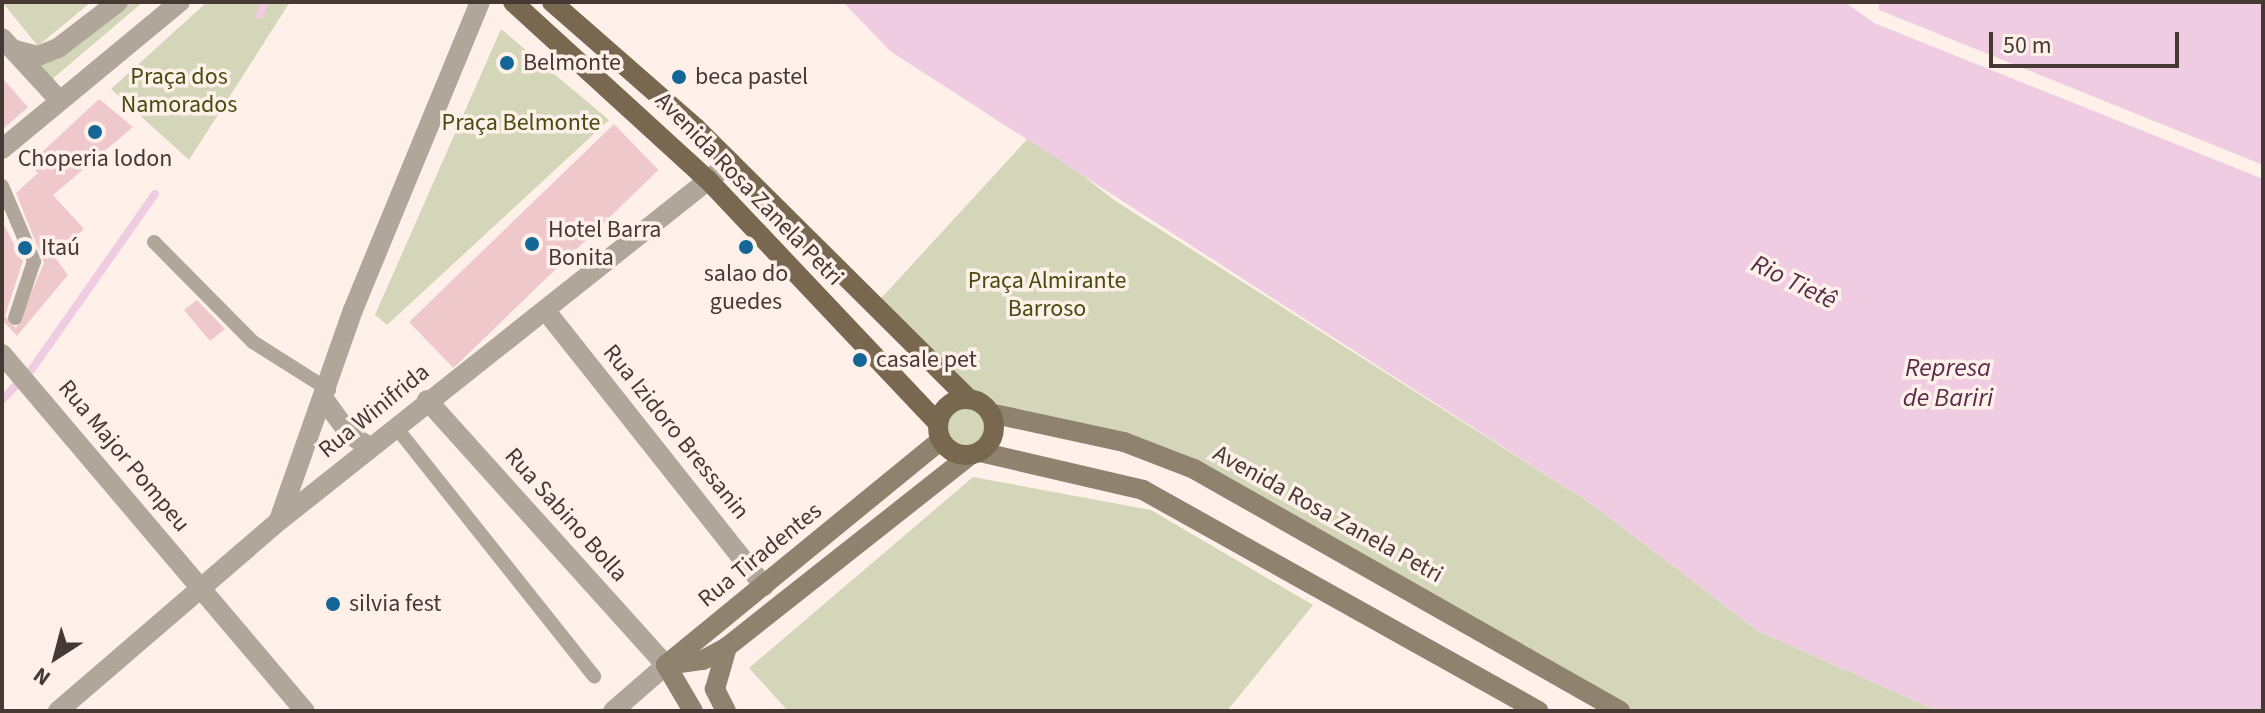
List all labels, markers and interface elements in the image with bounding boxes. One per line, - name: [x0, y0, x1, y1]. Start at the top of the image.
- scale bar: [1993, 16, 2183, 66]
- text: 50 m: [2003, 28, 2052, 63]
- place label: Belmonte: [523, 49, 621, 77]
- marker: Belmonte: [498, 54, 516, 72]
- park label: Praça dos Namorados: [121, 63, 237, 119]
- place label: beca pastel: [695, 63, 808, 91]
- marker: beca pastel: [670, 68, 688, 86]
- street label: Avenida Rosa Zanela Petri: [649, 86, 849, 292]
- park label: Praça Belmonte: [442, 109, 600, 137]
- marker: Choperia lodon: [86, 123, 104, 141]
- place label: Choperia lodon: [18, 145, 172, 173]
- place label: Hotel Barra Bonita: [548, 216, 661, 272]
- place label: Itaú: [41, 234, 80, 262]
- marker: Hotel Barra Bonita: [523, 235, 541, 253]
- marker: salao do guedes: [737, 238, 755, 256]
- marker: Itaú: [16, 239, 34, 257]
- water label: Rio Tietê: [1746, 248, 1842, 316]
- place label: salao do guedes: [704, 260, 788, 316]
- park label: Praça Almirante Barroso: [968, 267, 1126, 323]
- street label: Rua Izidoro Bressanin: [597, 339, 755, 525]
- place label: casale pet: [876, 346, 977, 374]
- marker: casale pet: [851, 351, 869, 369]
- water label: Represa de Bariri: [1903, 352, 1993, 414]
- street label: Rua Winifrida: [313, 358, 435, 464]
- street label: Rua Major Pompeu: [52, 374, 196, 538]
- street label: Avenida Rosa Zanela Petri: [1208, 439, 1448, 589]
- street label: Rua Sabino Bolla: [498, 442, 634, 588]
- street label: Rua Tiradentes: [693, 497, 827, 613]
- place label: silvia fest: [349, 590, 441, 618]
- marker: silvia fest: [324, 595, 342, 613]
- north arrow: [16, 617, 96, 697]
- text: N: [27, 659, 57, 694]

